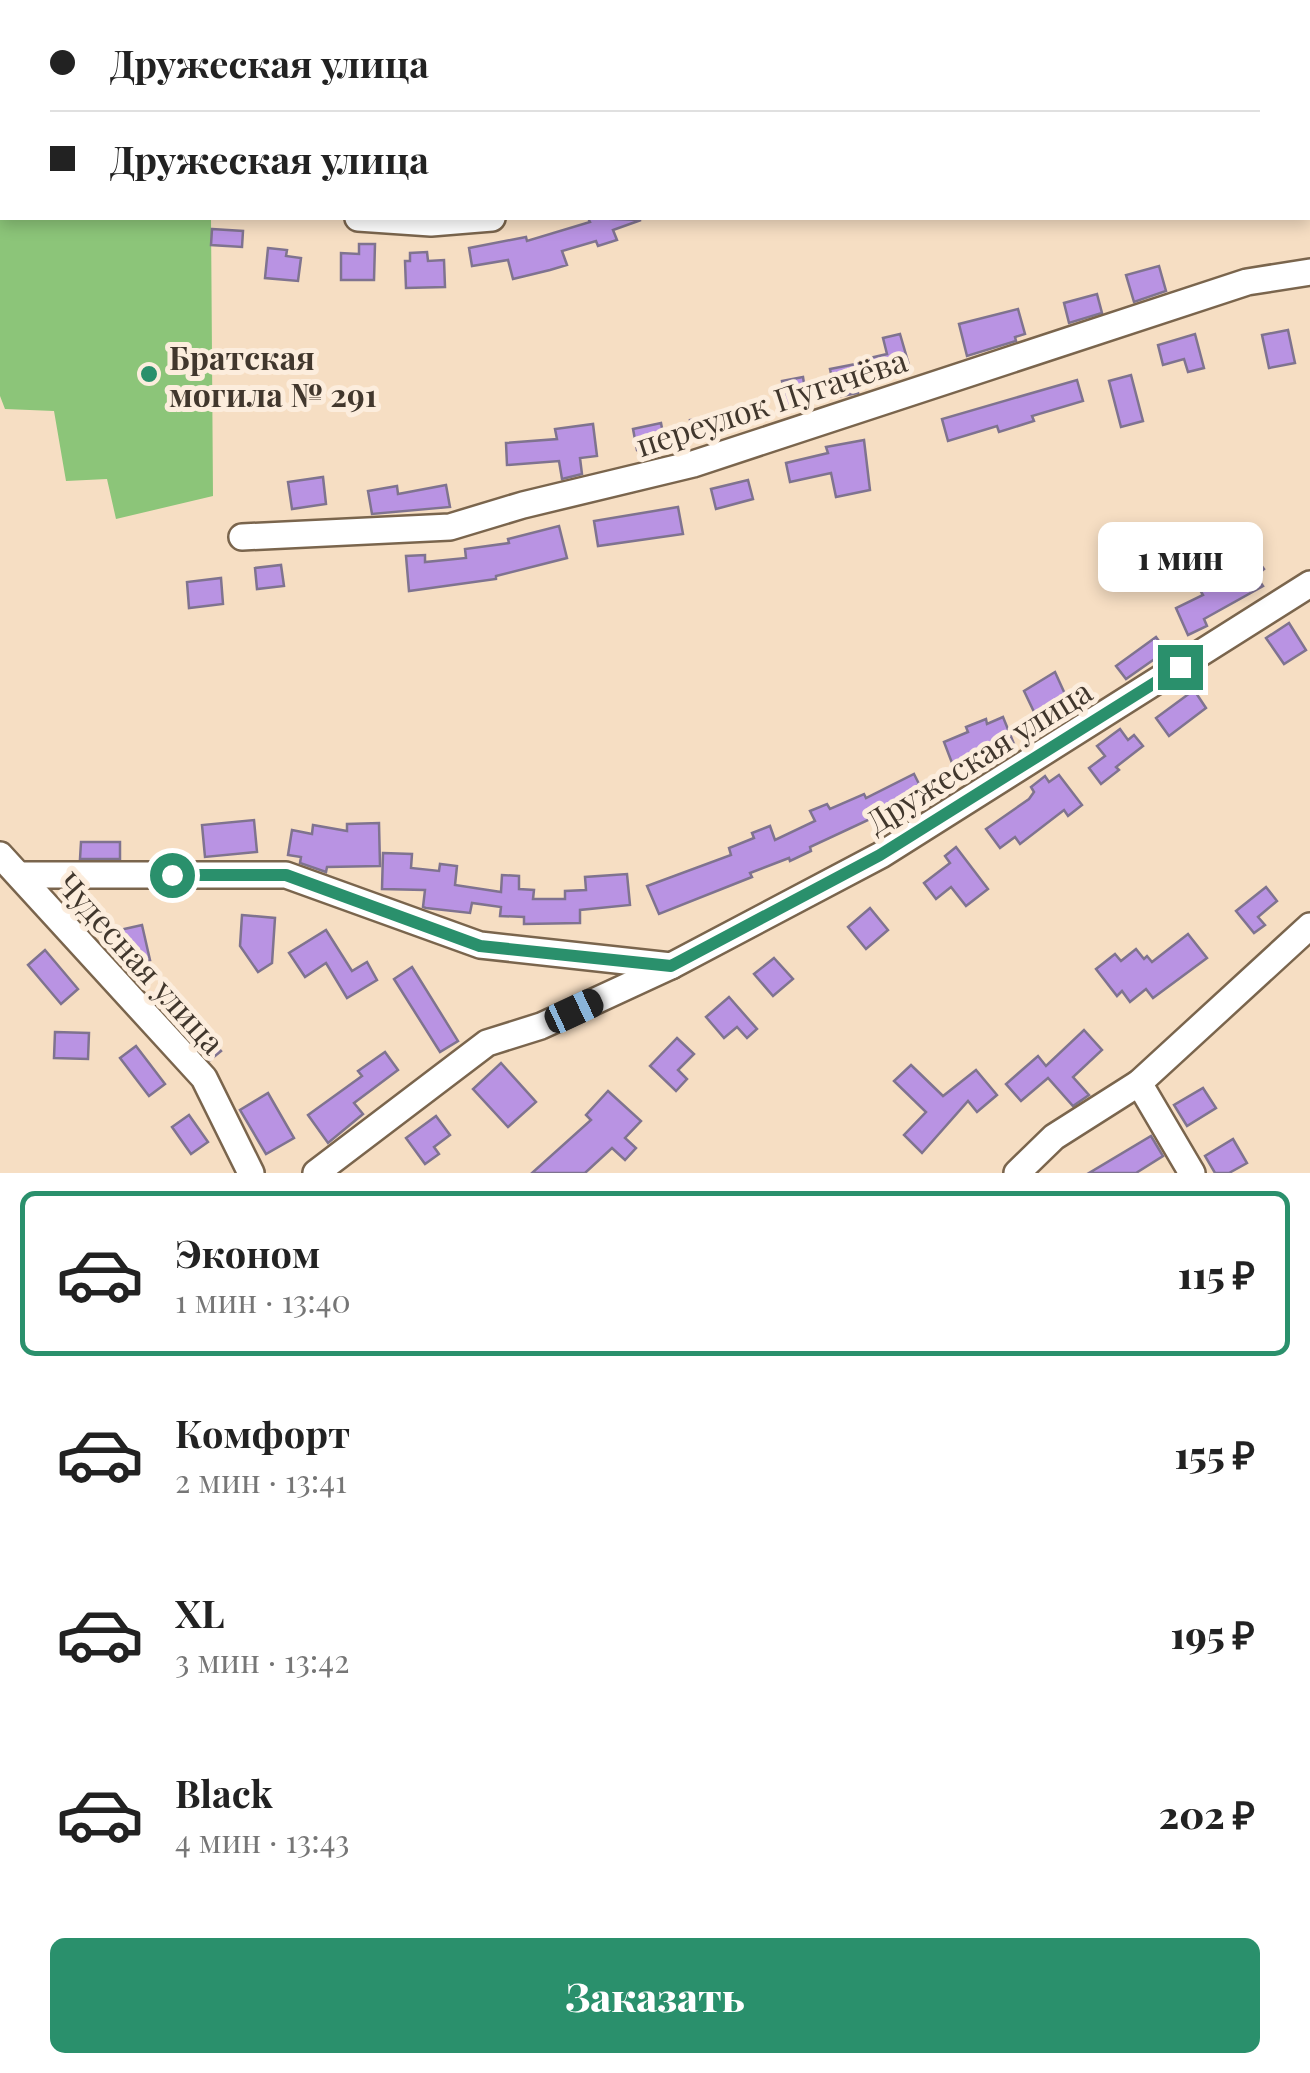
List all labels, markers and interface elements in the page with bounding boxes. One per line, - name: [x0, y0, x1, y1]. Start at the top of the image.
- text: Дружеская улица: [110, 37, 429, 88]
- text: Дружеская улица: [110, 133, 429, 184]
- place label: Братская могила № 291: [169, 335, 377, 415]
- street label: переулок Пугачёва: [630, 337, 912, 465]
- marker: Братская могила № 291: [138, 363, 160, 385]
- callout: 1 мин: [1098, 522, 1262, 592]
- text: 1 мин: [1138, 535, 1223, 578]
- route end: [1158, 645, 1203, 690]
- street label: Дружеская улица: [857, 668, 1099, 842]
- route start: [150, 853, 195, 898]
- street label: Чудесная улица: [49, 862, 235, 1062]
- car: [540, 985, 608, 1037]
- text: Эконом: [175, 1227, 320, 1278]
- icon: car: [55, 1229, 145, 1319]
- text: 115 ₽: [1178, 1248, 1255, 1299]
- text: 1 мин · 13:40: [175, 1278, 351, 1321]
- text: Комфорт: [175, 1407, 350, 1458]
- icon: car: [55, 1409, 145, 1499]
- text: 155 ₽: [1175, 1428, 1255, 1479]
- text: 2 мин · 13:41: [175, 1458, 347, 1501]
- text: XL: [175, 1587, 224, 1638]
- icon: car: [55, 1589, 145, 1679]
- text: 195 ₽: [1171, 1608, 1255, 1659]
- text: 3 мин · 13:42: [175, 1638, 349, 1681]
- text: Black: [175, 1767, 273, 1818]
- icon: car: [55, 1769, 145, 1859]
- text: 202 ₽: [1159, 1788, 1255, 1839]
- text: 4 мин · 13:43: [175, 1818, 349, 1861]
- button: Заказать: [50, 1938, 1260, 2053]

